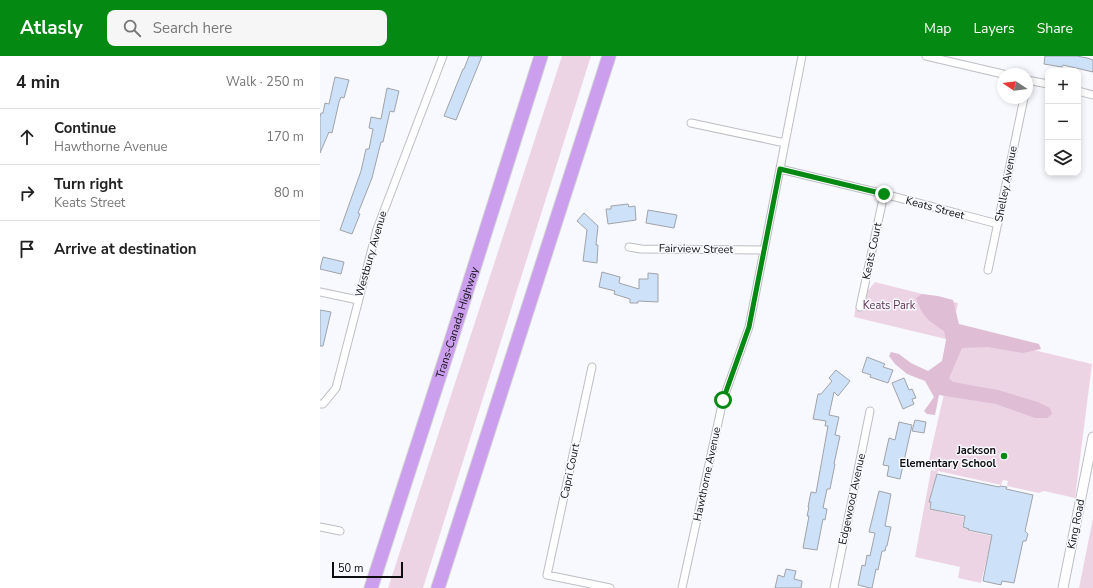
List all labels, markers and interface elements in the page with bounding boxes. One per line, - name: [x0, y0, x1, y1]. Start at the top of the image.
- search box: [107, 10, 387, 46]
- text: Atlasly: [20, 15, 83, 41]
- icon: search: [121, 17, 143, 39]
- text: Search here: [153, 18, 232, 38]
- text: Map: [924, 19, 951, 38]
- text: Layers: [973, 19, 1015, 38]
- text: Share: [1037, 19, 1073, 38]
- north arrow: [997, 68, 1033, 104]
- map controls: [1045, 68, 1081, 176]
- button: +: [1045, 68, 1081, 104]
- text: 4 min: [16, 71, 60, 94]
- text: Walk · 250 m: [226, 73, 304, 91]
- button: −: [1045, 104, 1081, 140]
- text: Continue: [54, 118, 116, 138]
- icon: ahead: [16, 126, 38, 148]
- text: 170 m: [266, 128, 304, 146]
- text: Hawthorne Avenue: [54, 138, 167, 156]
- button: layers: [1045, 140, 1081, 176]
- street label: Shelley Avenue: [991, 145, 1021, 223]
- text: Turn right: [54, 174, 123, 194]
- icon: right: [16, 182, 38, 204]
- text: 80 m: [274, 184, 304, 202]
- route end: [875, 185, 893, 203]
- street label: Keats Street: [904, 193, 966, 223]
- text: Keats Street: [54, 194, 125, 212]
- street label: Westbury Avenue: [352, 209, 391, 299]
- street label: Keats Court: [859, 221, 885, 281]
- icon: arrive: [16, 238, 38, 260]
- text: Arrive at destination: [54, 239, 197, 259]
- street label: Fairview Street: [659, 241, 734, 257]
- street label: Trans-Canada Highway: [432, 265, 482, 380]
- park label: Keats Park: [863, 298, 916, 313]
- route start: [714, 391, 732, 409]
- street label: Hawthorne Avenue: [690, 425, 724, 523]
- street label: Capri Court: [557, 442, 583, 500]
- place label: Jackson Elementary School: [900, 443, 996, 471]
- marker: Jackson Elementary School: [999, 451, 1009, 461]
- street label: Edgewood Avenue: [835, 452, 869, 546]
- street label: King Road: [1064, 498, 1088, 550]
- scale bar: [332, 560, 403, 579]
- text: 50 m: [338, 561, 363, 576]

